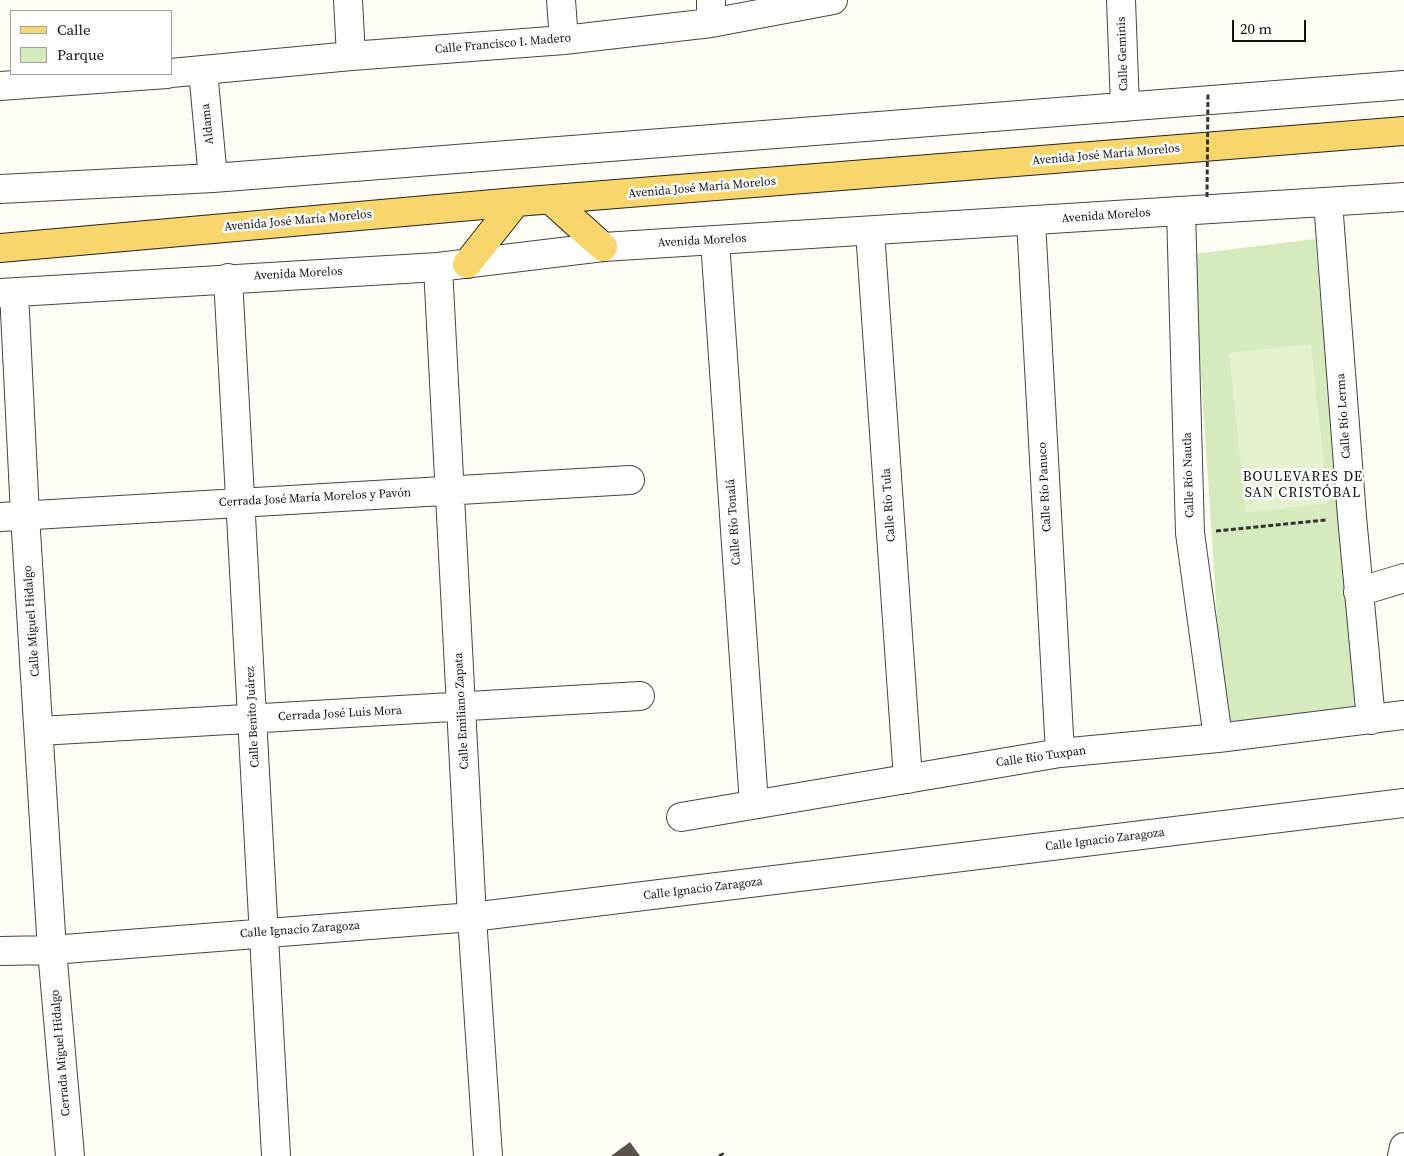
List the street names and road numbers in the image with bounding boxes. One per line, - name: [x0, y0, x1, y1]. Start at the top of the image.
- street label: Calle Geminis: [1115, 17, 1131, 91]
- street label: Calle Francisco I. Madero: [434, 31, 572, 57]
- street label: Aldama: [199, 103, 217, 145]
- street label: Avenida José María Morelos: [1032, 141, 1180, 169]
- street label: Avenida José María Morelos: [628, 174, 776, 202]
- street label: Avenida Morelos: [1061, 206, 1151, 226]
- street label: Avenida José María Morelos: [224, 207, 372, 235]
- street label: Avenida Morelos: [657, 231, 747, 251]
- street label: Avenida Morelos: [253, 264, 343, 284]
- street label: Calle Río Lerma: [1334, 373, 1354, 459]
- street label: Calle Río Nautla: [1180, 432, 1198, 518]
- street label: Calle Río Panuco: [1035, 442, 1055, 532]
- street label: Calle Río Tula: [879, 468, 899, 542]
- street label: Calle Río Tonalá: [724, 478, 744, 566]
- street label: Cerrada José María Morelos y Pavón: [219, 486, 411, 510]
- street label: Calle Miguel Hidalgo: [21, 565, 43, 677]
- street label: Calle Emiliano Zapata: [452, 652, 472, 770]
- street label: Calle Benito Juárez: [243, 666, 263, 768]
- street label: Cerrada José Luis Mora: [278, 704, 402, 724]
- street label: Calle Río Tuxpan: [995, 744, 1087, 770]
- street label: Calle Ignacio Zaragoza: [1044, 826, 1166, 854]
- street label: Calle Ignacio Zaragoza: [642, 875, 764, 903]
- street label: Calle Ignacio Zaragoza: [240, 919, 360, 941]
- street label: Cerrada Miguel Hidalgo: [48, 989, 74, 1117]

